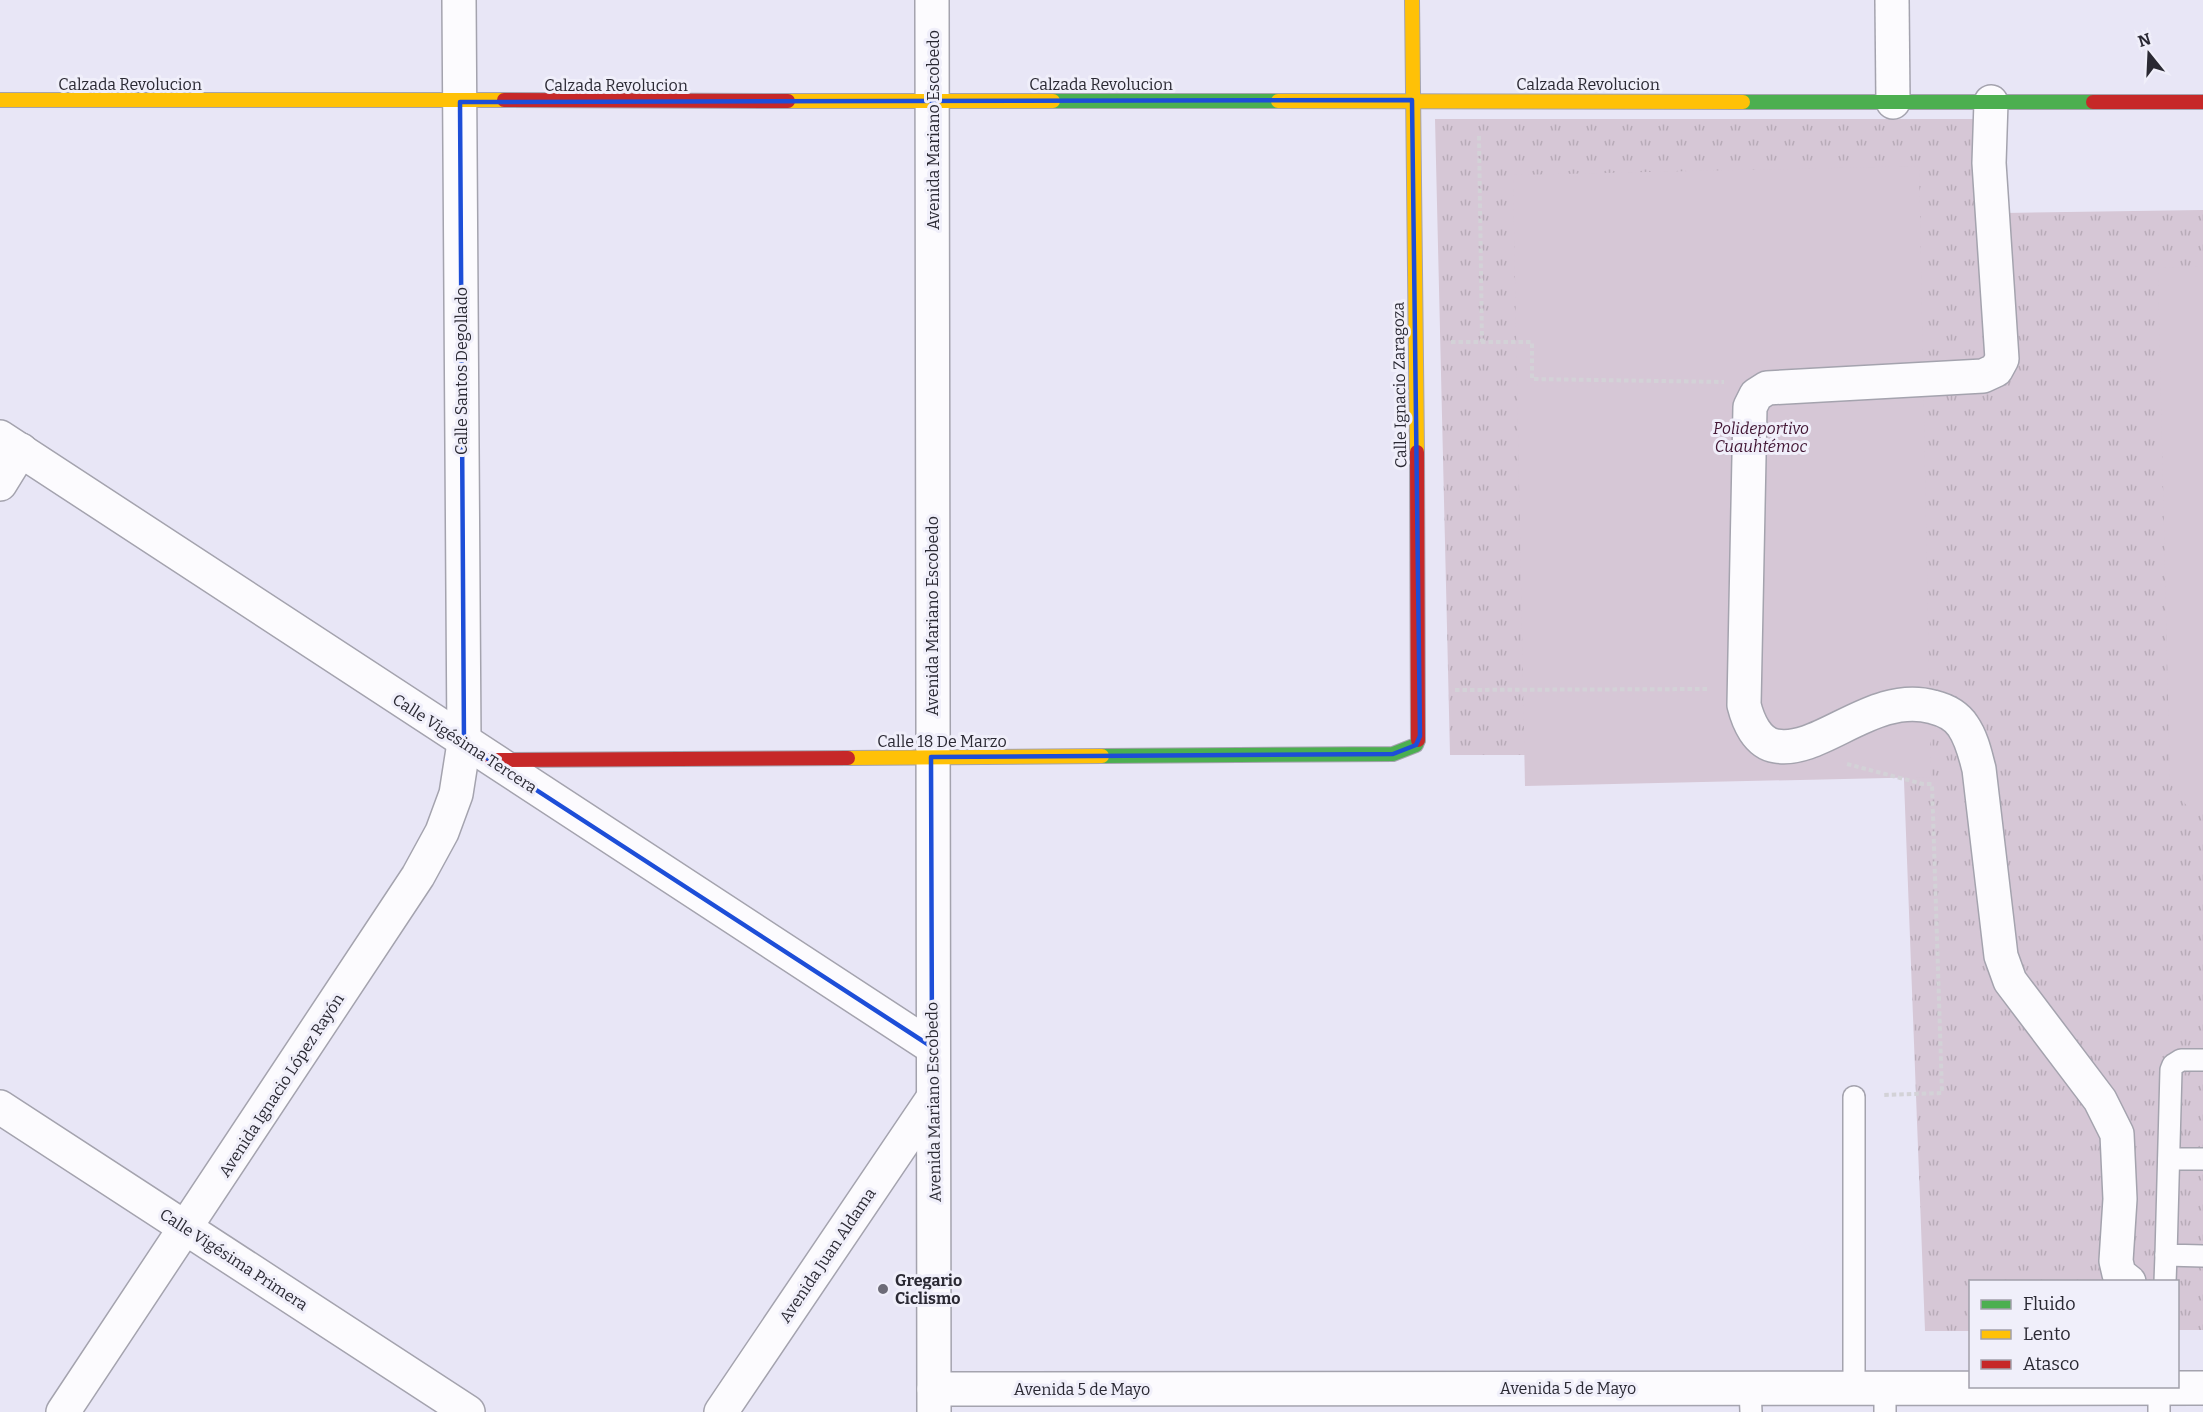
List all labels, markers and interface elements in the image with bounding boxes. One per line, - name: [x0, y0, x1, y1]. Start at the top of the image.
- north arrow: [2119, 24, 2179, 84]
- text: N: [2136, 29, 2153, 51]
- street label: Avenida Mariano Escobedo: [924, 30, 943, 230]
- street label: Calzada Revolucion: [58, 75, 202, 94]
- street label: Calzada Revolucion: [1029, 75, 1173, 94]
- street label: Calzada Revolucion: [1516, 75, 1660, 94]
- street label: Calzada Revolucion: [544, 76, 688, 95]
- street label: Calle Santos Degollado: [452, 287, 471, 455]
- street label: Calle Ignacio Zaragoza: [1389, 301, 1410, 468]
- park label: Polideportivo Cuauhtémoc: [1713, 419, 1809, 456]
- street label: Avenida Mariano Escobedo: [923, 516, 942, 716]
- street label: Calle Vigésima Tercera: [389, 690, 541, 797]
- street label: Calle 18 De Marzo: [877, 732, 1007, 751]
- street label: Avenida Ignacio López Rayón: [215, 990, 348, 1180]
- street label: Avenida Mariano Escobedo: [922, 1002, 945, 1202]
- street label: Avenida Juan Aldama: [775, 1184, 880, 1326]
- street label: Calle Vigésima Primera: [156, 1204, 311, 1314]
- place label: Gregario Ciclismo: [895, 1271, 962, 1308]
- legend: [1969, 1280, 2179, 1388]
- marker: Gregario Ciclismo: [876, 1282, 890, 1296]
- text: Fluido: [2023, 1293, 2076, 1315]
- text: Lento: [2023, 1323, 2071, 1345]
- text: Atasco: [2023, 1353, 2079, 1375]
- street label: Avenida 5 de Mayo: [1500, 1379, 1636, 1398]
- street label: Avenida 5 de Mayo: [1014, 1380, 1150, 1399]

